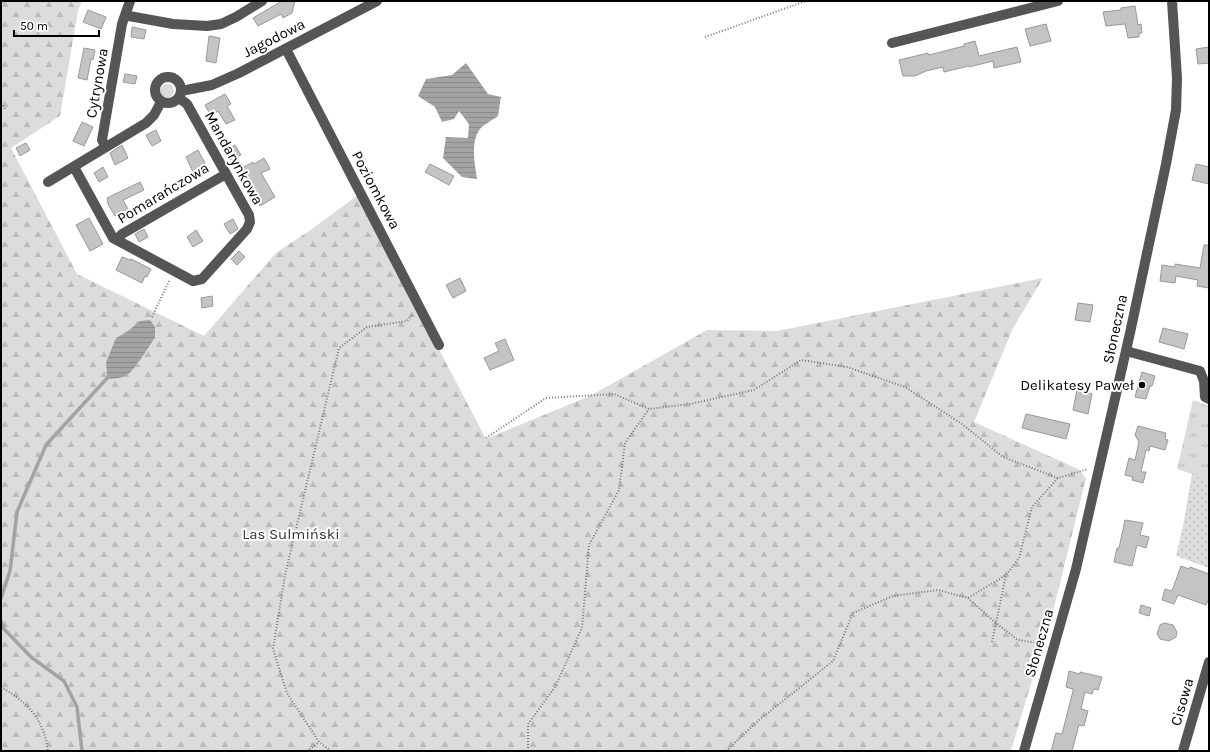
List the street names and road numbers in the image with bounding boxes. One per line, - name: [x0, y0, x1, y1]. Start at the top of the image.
- street label: Jagodowa: [240, 15, 308, 61]
- street label: Cytrynowa: [82, 47, 112, 119]
- street label: Mandarynkowa: [201, 108, 267, 208]
- street label: Poziomkowa: [348, 148, 404, 232]
- street label: Pomarańczowa: [114, 159, 212, 227]
- street label: Słoneczna: [1099, 293, 1131, 365]
- street label: Słoneczna: [1021, 607, 1057, 679]
- street label: Cisowa: [1167, 676, 1197, 728]

